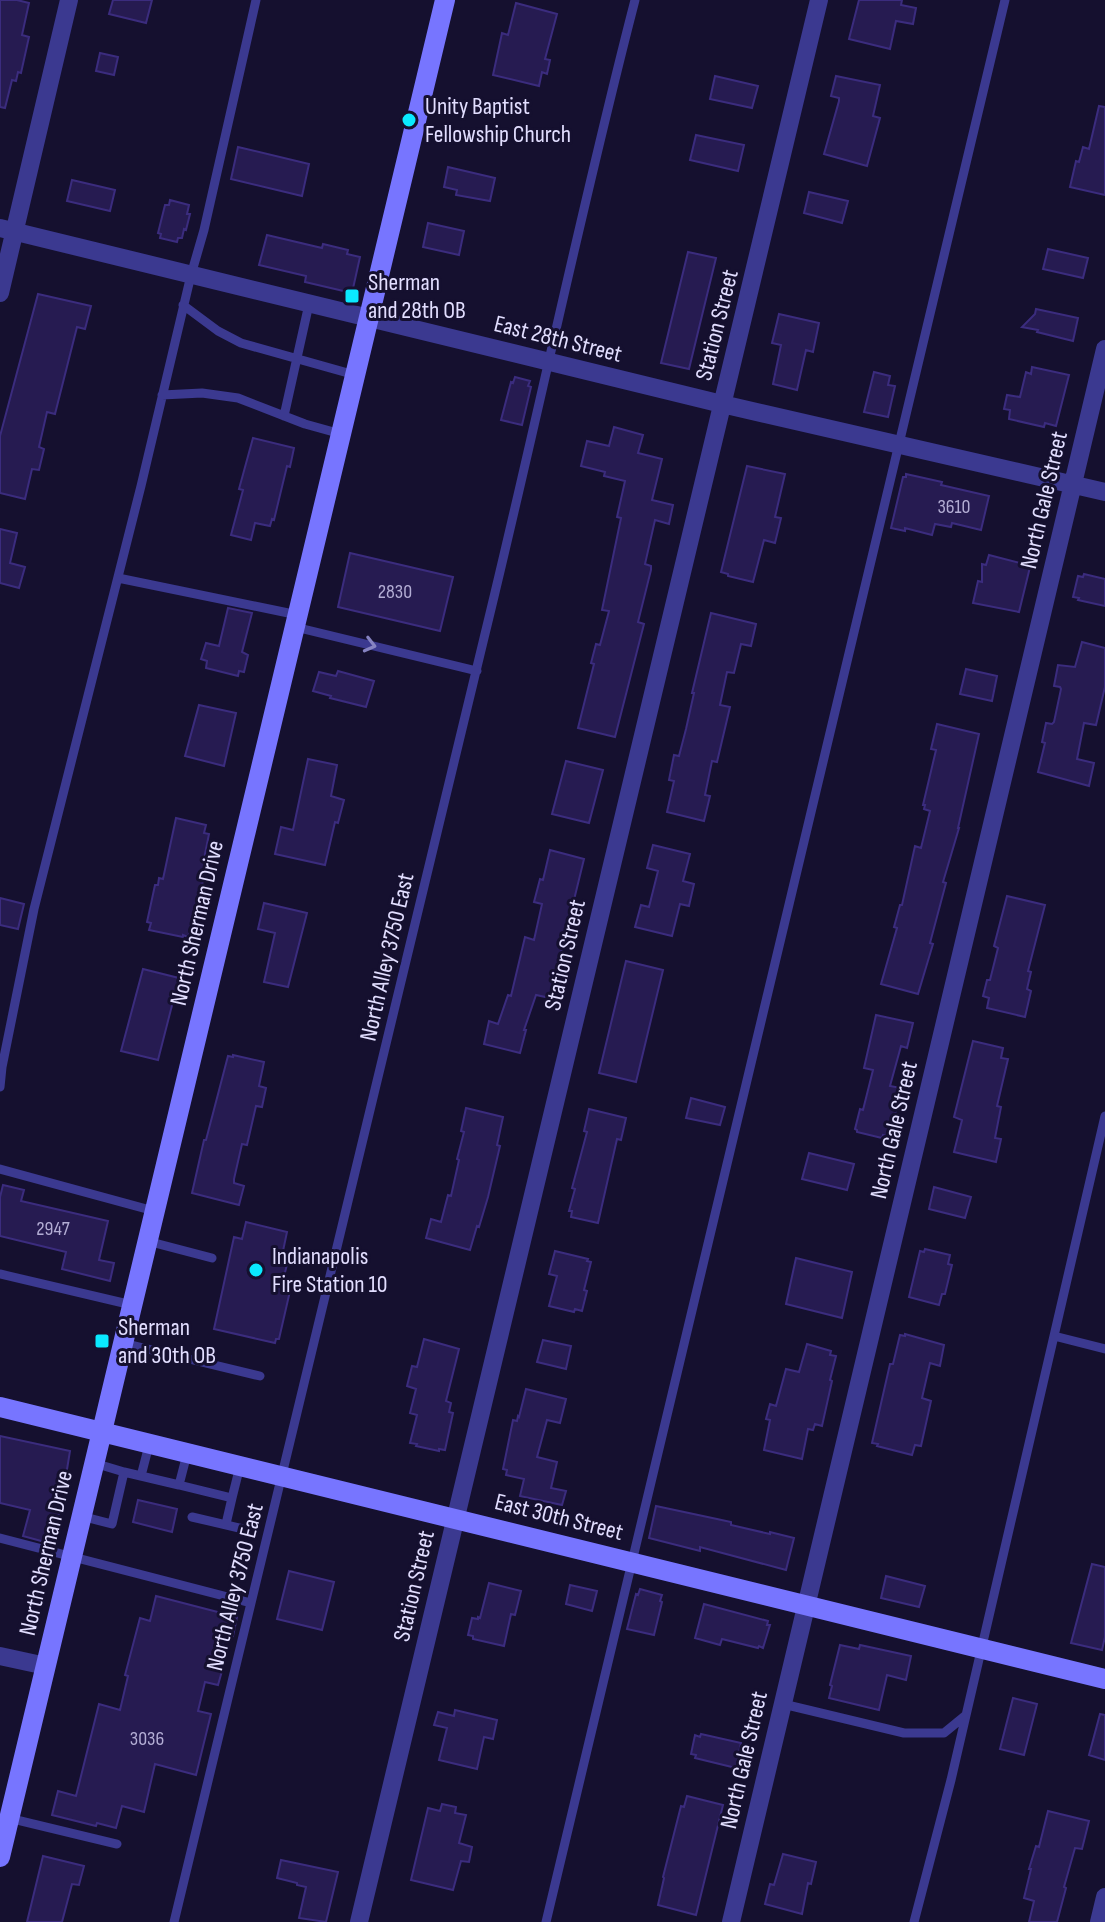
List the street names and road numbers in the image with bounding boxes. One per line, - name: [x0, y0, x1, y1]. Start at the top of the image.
- street label: Station Street: [689, 267, 745, 383]
- street label: East 28th Street: [491, 309, 625, 369]
- street label: North Gale Street: [1014, 428, 1074, 572]
- street label: North Sherman Drive: [164, 838, 230, 1008]
- street label: North Alley 3750 East: [354, 870, 420, 1044]
- street label: Station Street: [538, 897, 592, 1013]
- street label: North Gale Street: [864, 1058, 924, 1202]
- street label: North Sherman Drive: [13, 1468, 79, 1638]
- street label: East 30th Street: [492, 1487, 626, 1547]
- street label: North Alley 3750 East: [200, 1500, 270, 1674]
- street label: Station Street: [387, 1528, 441, 1644]
- street label: North Gale Street: [714, 1688, 774, 1832]

